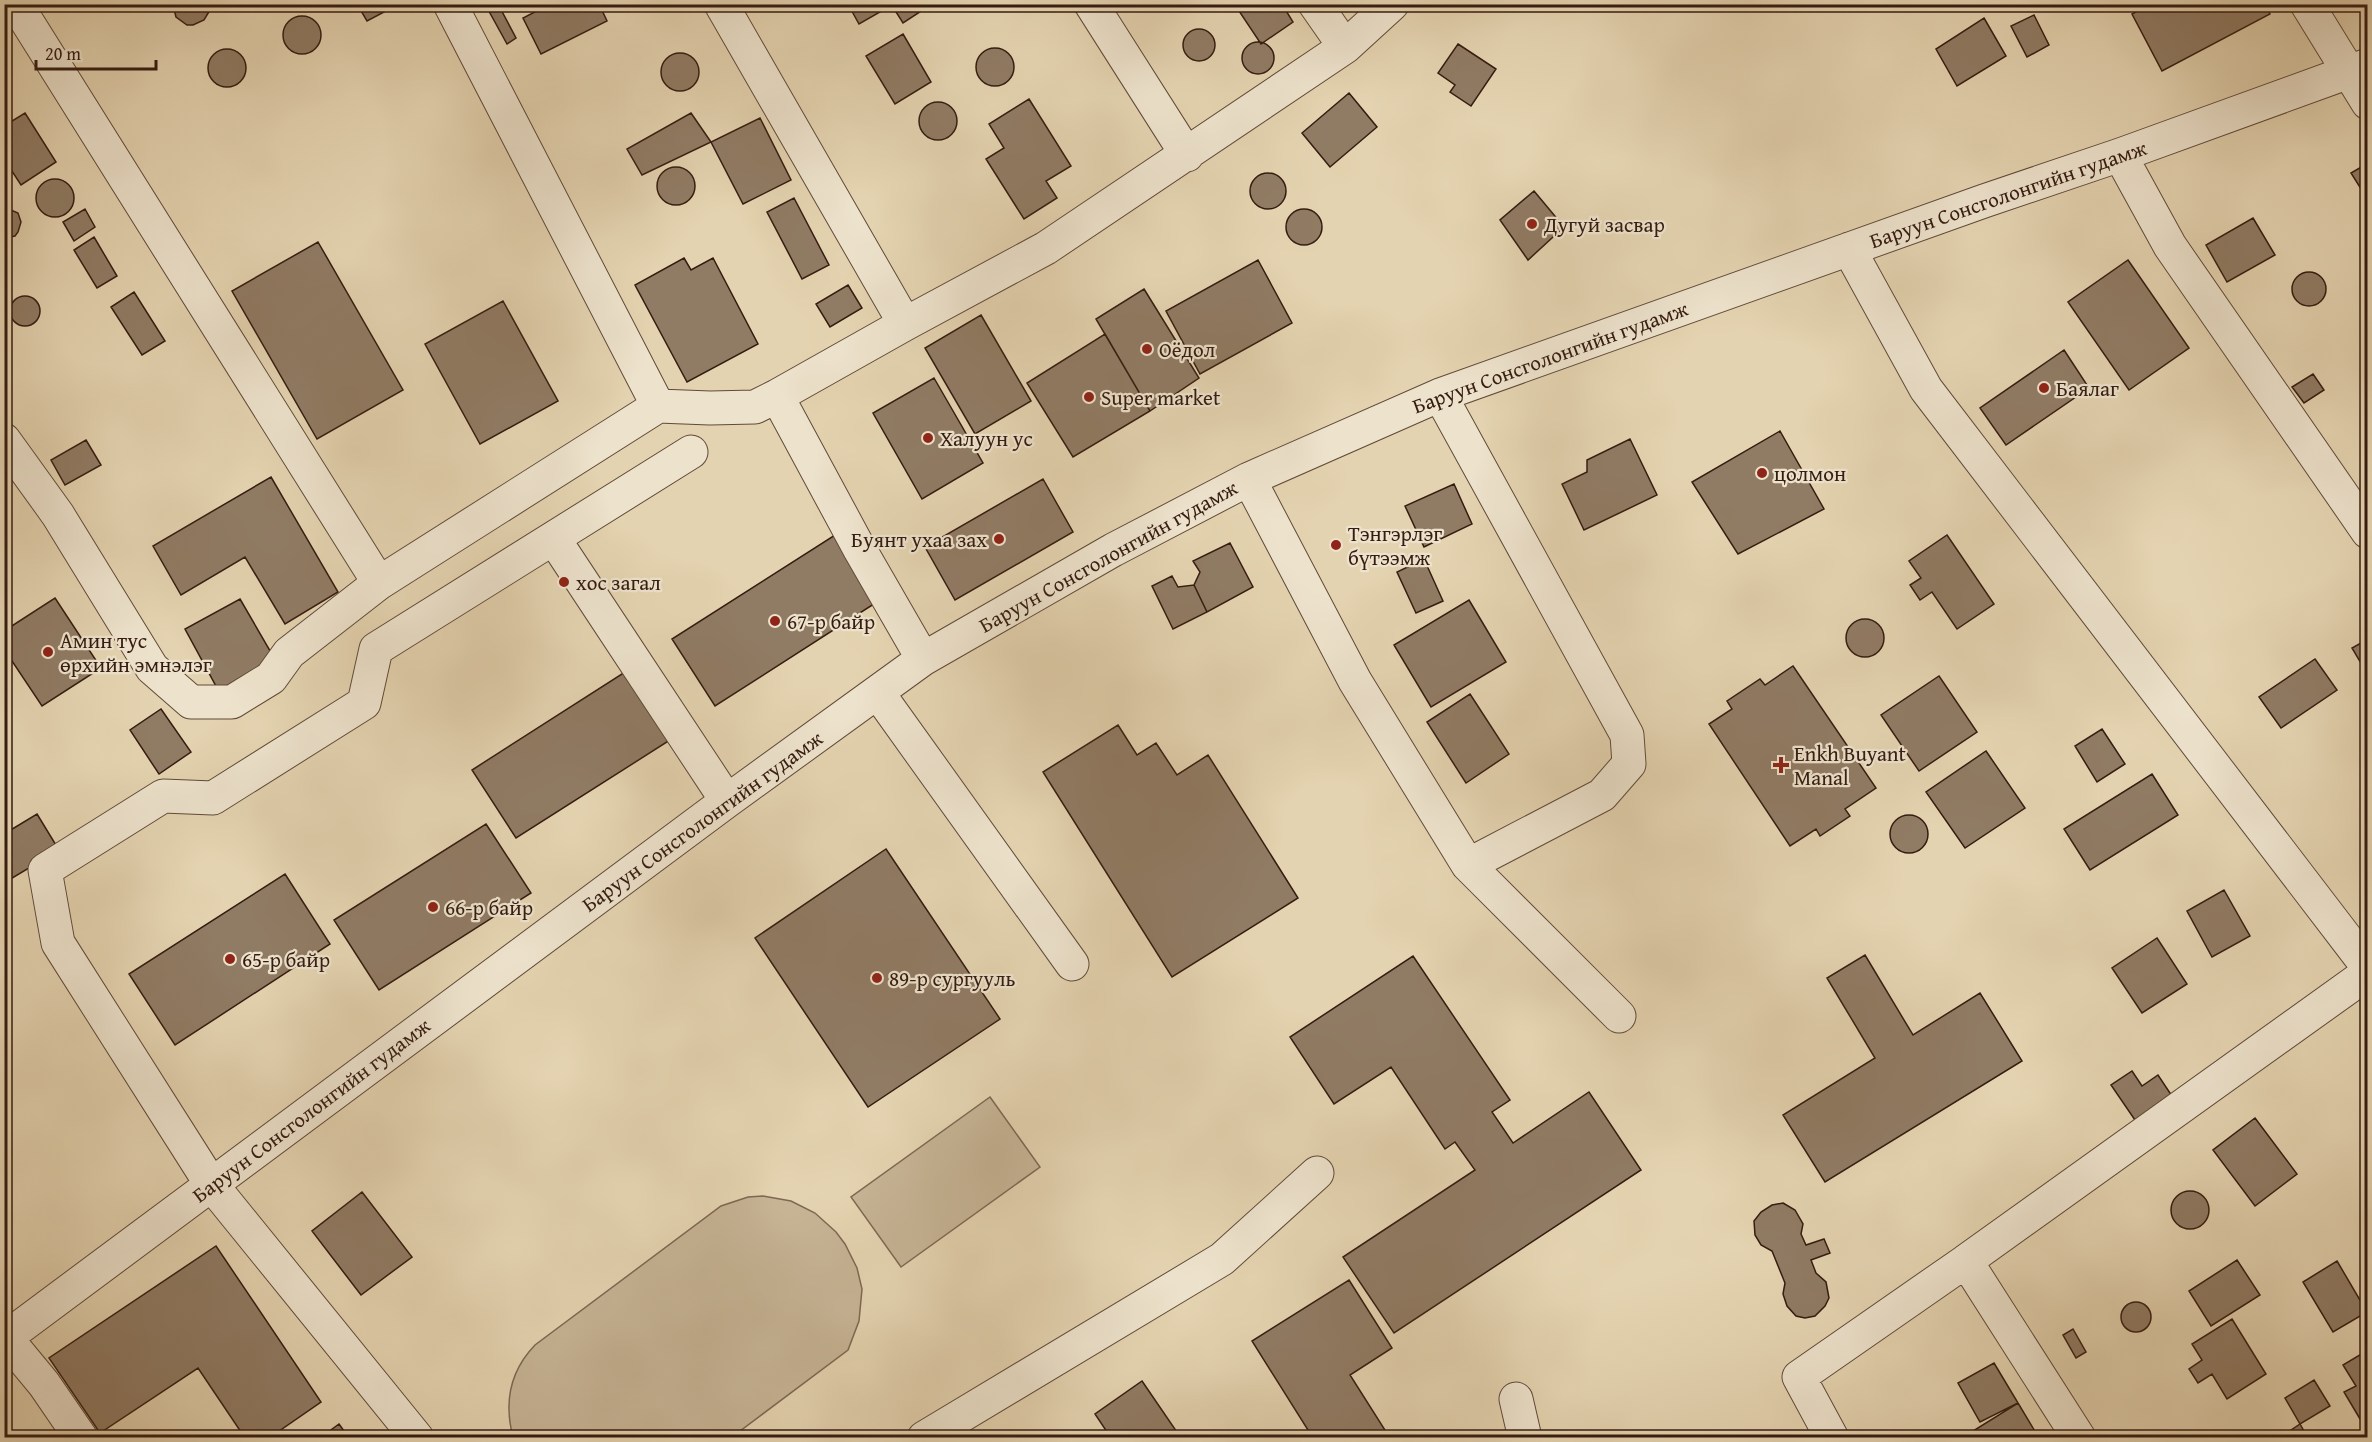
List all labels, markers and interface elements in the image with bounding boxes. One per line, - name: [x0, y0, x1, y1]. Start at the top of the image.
- scale bar: [36, 33, 156, 71]
- text: 20 m: [45, 40, 81, 67]
- street label: Баруун Сонсголонгийн гудамж: [1865, 132, 2151, 256]
- place label: Дугуй засвар: [1543, 209, 1665, 240]
- marker: Дугуй засвар: [1525, 217, 1539, 231]
- street label: Баруун Сонсголонгийн гудамж: [1408, 292, 1693, 421]
- place label: Оёдол: [1159, 334, 1216, 365]
- marker: Оёдол: [1140, 342, 1154, 356]
- place label: Баялаг: [2056, 373, 2119, 404]
- marker: Баялаг: [2037, 381, 2051, 395]
- place label: Super market: [1101, 382, 1221, 413]
- marker: Super market: [1082, 390, 1096, 404]
- place label: Халуун ус: [940, 423, 1033, 454]
- marker: Халуун ус: [921, 431, 935, 445]
- place label: цолмон: [1774, 458, 1846, 489]
- marker: цолмон: [1755, 466, 1769, 480]
- street label: Баруун Сонсголонгийн гудамж: [973, 472, 1243, 640]
- place label: Тэнгэрлэг бүтээмж: [1348, 518, 1442, 573]
- place label: Буянт ухаа зах: [851, 524, 987, 555]
- marker: Буянт ухаа зах: [992, 532, 1006, 546]
- marker: Тэнгэрлэг бүтээмж: [1329, 538, 1343, 552]
- place label: хос загал: [576, 567, 661, 598]
- marker: хос загал: [557, 575, 571, 589]
- place label: 67-р байр: [787, 606, 875, 637]
- marker: 67-р байр: [768, 614, 782, 628]
- place label: Амин тус өрхийн эмнэлэг: [60, 625, 212, 680]
- marker: Амин тус өрхийн эмнэлэг: [41, 645, 55, 659]
- street label: Баруун Сонсголонгийн гудамж: [575, 723, 829, 919]
- place label: Enkh Buyant Manal: [1794, 738, 1907, 793]
- marker: Enkh Buyant Manal: [1772, 756, 1790, 774]
- place label: 66-р байр: [445, 892, 533, 923]
- marker: 66-р байр: [426, 900, 440, 914]
- place label: 65-р байр: [242, 944, 330, 975]
- marker: 65-р байр: [223, 952, 237, 966]
- place label: 89-р сургууль: [889, 963, 1016, 994]
- marker: 89-р сургууль: [870, 971, 884, 985]
- street label: Баруун Сонсголонгийн гудамж: [185, 1010, 437, 1210]

